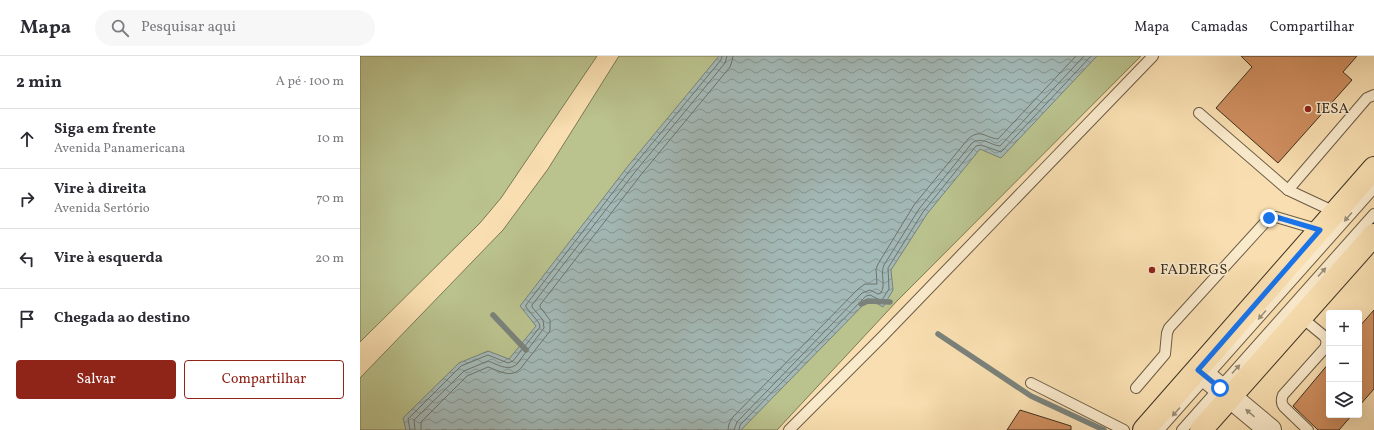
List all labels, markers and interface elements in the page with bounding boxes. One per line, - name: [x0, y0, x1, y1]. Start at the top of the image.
- search box: [95, 10, 375, 46]
- text: Mapa: [20, 15, 71, 41]
- icon: search: [109, 17, 131, 39]
- text: Pesquisar aqui: [141, 17, 236, 38]
- text: Mapa: [1134, 18, 1169, 37]
- text: Camadas: [1191, 18, 1248, 37]
- text: Compartilhar: [1270, 18, 1354, 37]
- text: 2 min: [16, 71, 62, 94]
- text: A pé · 100 m: [276, 73, 344, 91]
- place label: IESA: [1316, 99, 1350, 120]
- marker: IESA: [1303, 104, 1313, 114]
- text: Siga em frente: [54, 119, 156, 140]
- icon: ahead: [16, 128, 38, 150]
- text: 10 m: [317, 130, 344, 148]
- text: Avenida Panamericana: [54, 140, 185, 158]
- text: Vire à direita: [54, 179, 146, 200]
- icon: right: [16, 188, 38, 210]
- text: 70 m: [316, 190, 344, 208]
- text: Avenida Sertório: [54, 200, 150, 218]
- route end: [1260, 209, 1278, 227]
- one-way arrow: [1344, 212, 1353, 223]
- icon: left: [16, 248, 38, 270]
- text: Vire à esquerda: [54, 248, 163, 269]
- text: 20 m: [315, 250, 344, 268]
- place label: FADERGS: [1160, 260, 1228, 281]
- marker: FADERGS: [1147, 265, 1157, 275]
- one-way arrow: [1318, 267, 1327, 277]
- icon: arrive: [16, 308, 38, 330]
- text: Chegada ao destino: [54, 308, 190, 329]
- one-way arrow: [1257, 310, 1267, 320]
- map controls: [1326, 310, 1362, 418]
- button: +: [1326, 310, 1362, 346]
- button: −: [1326, 346, 1362, 382]
- button: Salvar: [16, 360, 176, 399]
- button: Compartilhar: [184, 360, 344, 399]
- one-way arrow: [1231, 365, 1240, 374]
- route start: [1211, 379, 1229, 397]
- button: layers: [1326, 382, 1362, 418]
- one-way arrow: [1171, 407, 1180, 417]
- one-way arrow: [1244, 409, 1255, 418]

